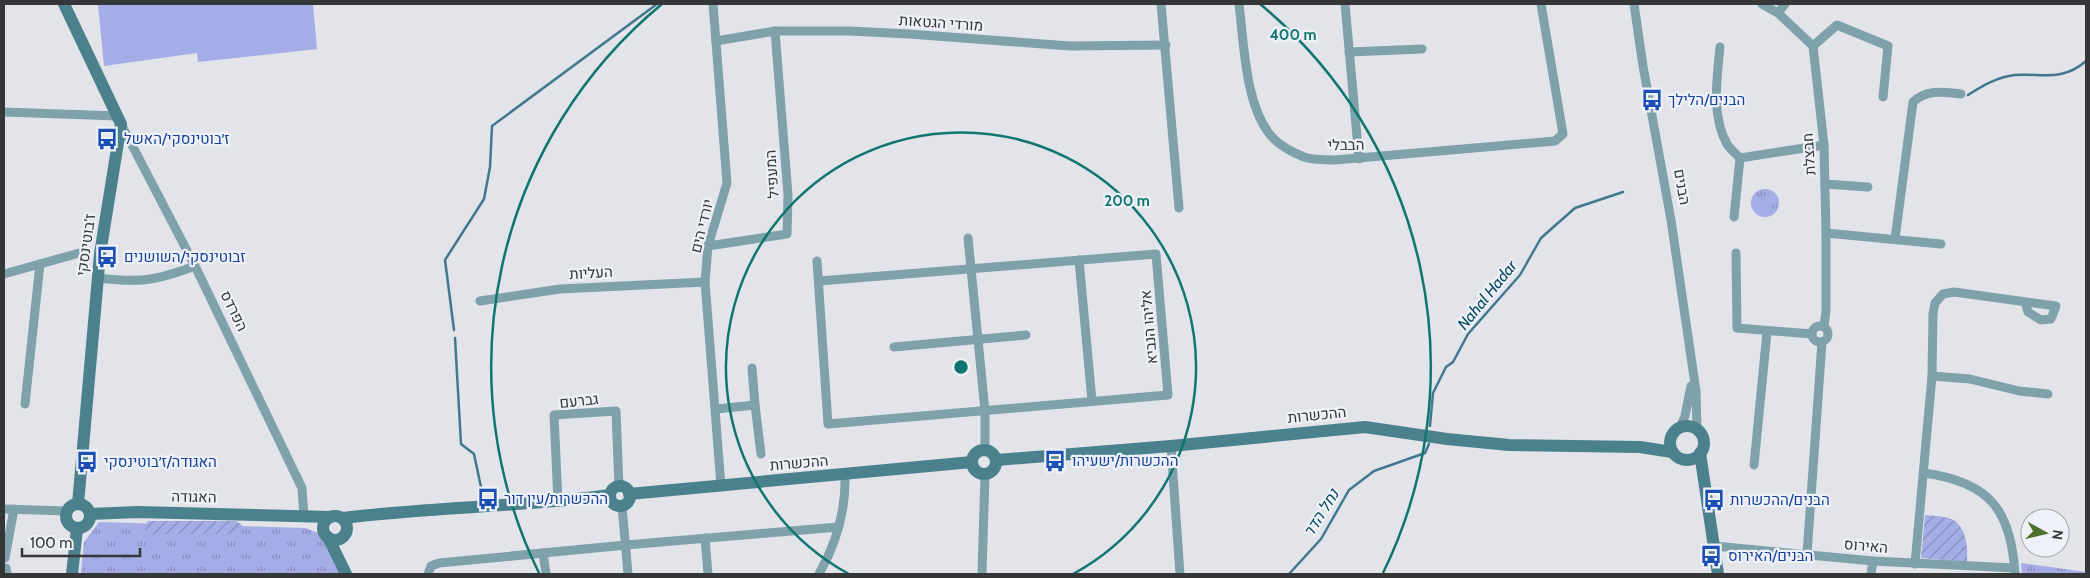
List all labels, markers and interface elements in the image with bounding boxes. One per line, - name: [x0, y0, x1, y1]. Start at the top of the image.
- street label: מורדי הגטאות: [898, 11, 984, 35]
- text: 400 m: [1270, 26, 1316, 44]
- bus stop icon: הבנים/הלילך: [1639, 87, 1665, 113]
- place label: הבנים/הלילך: [1668, 91, 1745, 109]
- bus stop icon: ז׳בוטינסקי/האשל: [94, 126, 120, 152]
- place label: ז׳בוטינסקי/האשל: [124, 130, 230, 148]
- street label: חבצלת: [1799, 132, 1819, 176]
- street label: הבבלי: [1327, 136, 1365, 154]
- street label: המעפיל: [761, 149, 783, 199]
- street label: הבנים: [1670, 168, 1694, 206]
- text: 200 m: [1104, 192, 1150, 210]
- street label: יורדי הים: [687, 197, 717, 255]
- street label: ז'בוטינסקי: [73, 213, 99, 277]
- bus stop icon: זבוטינסקי/השושנים: [94, 244, 120, 270]
- place label: זבוטינסקי/השושנים: [124, 248, 246, 266]
- water label: Nahal Hadar: [1453, 256, 1521, 334]
- street label: העליות: [569, 263, 613, 283]
- street label: הפרדס: [216, 288, 252, 334]
- street label: אליהו הנביא: [1137, 289, 1161, 365]
- centre of rings: [952, 358, 970, 376]
- street label: גברעם: [559, 390, 600, 412]
- street label: ההכשרות: [1287, 403, 1347, 427]
- bus stop icon: ההכשרות/ישעיהו: [1042, 448, 1068, 474]
- bus stop icon: האגודה/ז׳בוטינסקי: [74, 449, 100, 475]
- street label: ההכשרות: [769, 451, 829, 475]
- place label: ההכשרות/ישעיהו: [1072, 452, 1179, 470]
- place label: האגודה/ז׳בוטינסקי: [104, 453, 217, 471]
- water label: נחל הדר: [1299, 485, 1344, 540]
- bus stop icon: ההכשרות/עין דור: [475, 486, 501, 512]
- bus stop icon: הבנים/ההכשרות: [1701, 487, 1727, 513]
- street label: האגודה: [171, 488, 217, 506]
- place label: ההכשרות/עין דור: [504, 490, 608, 508]
- place label: הבנים/ההכשרות: [1730, 491, 1830, 509]
- north arrow: [2020, 508, 2070, 558]
- scale bar: [22, 526, 140, 558]
- text: N: [2048, 529, 2067, 541]
- text: 100 m: [30, 534, 72, 552]
- street label: האירוס: [1843, 535, 1889, 557]
- bus stop icon: הבנים/האירוס: [1698, 543, 1724, 569]
- place label: הבנים/האירוס: [1728, 547, 1813, 565]

